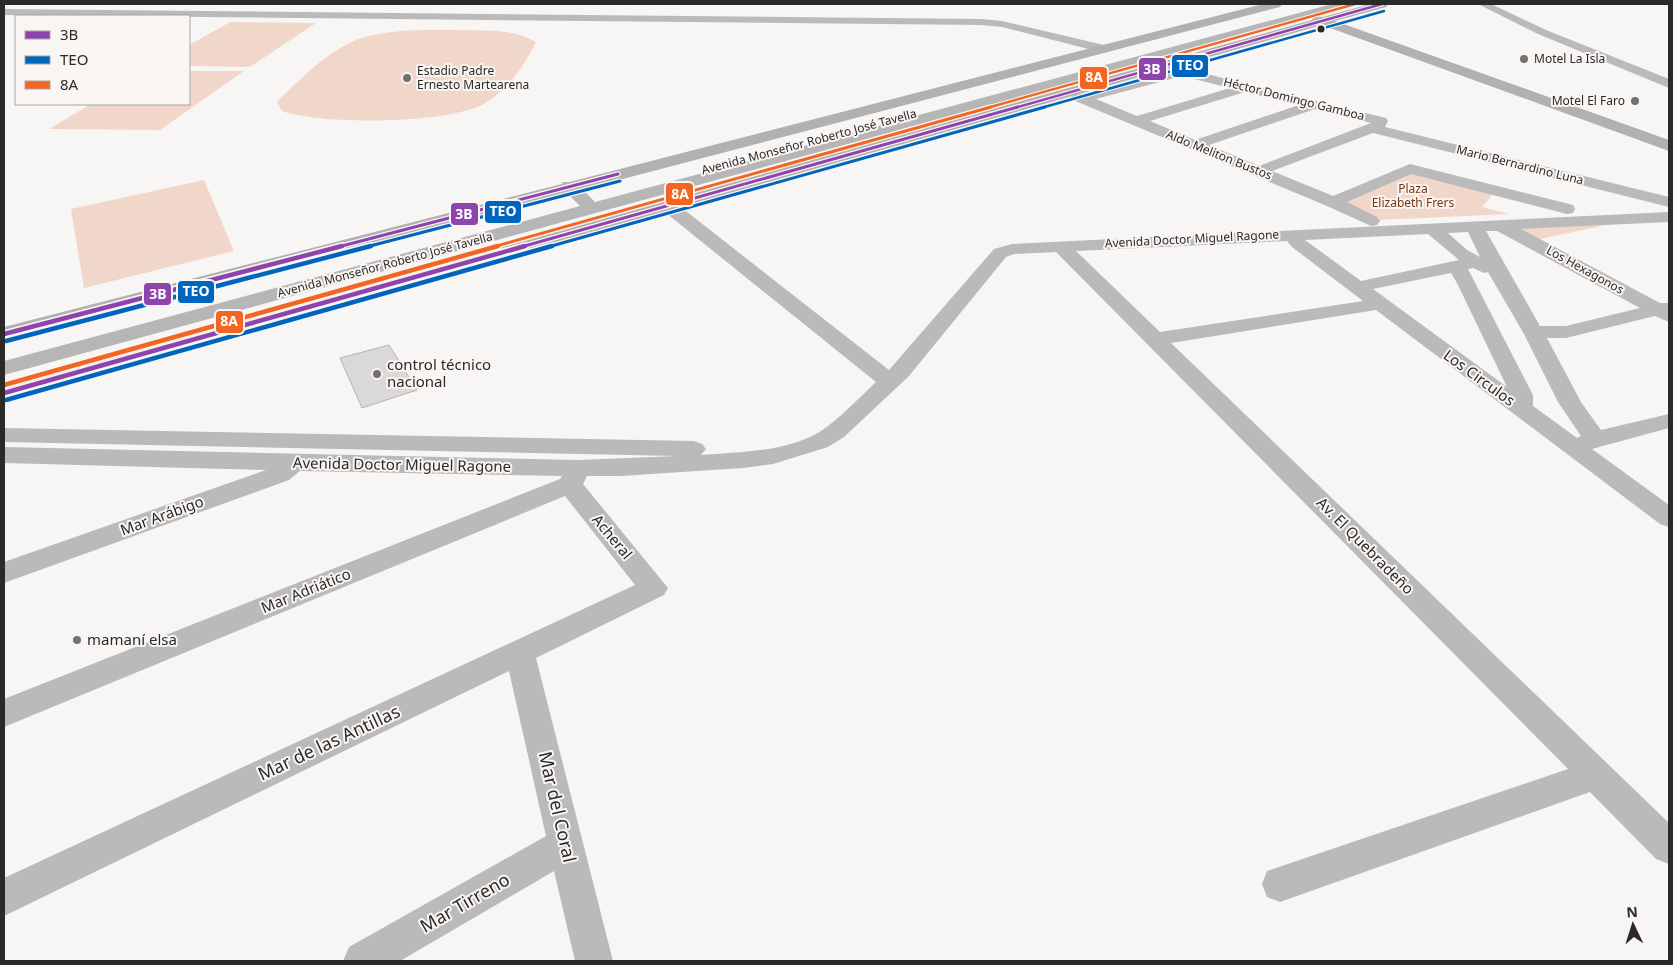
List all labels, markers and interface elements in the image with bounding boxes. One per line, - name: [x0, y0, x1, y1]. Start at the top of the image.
- legend: [15, 15, 190, 105]
- text: 3B: [60, 24, 78, 44]
- unlabelled marker: [1316, 24, 1326, 34]
- text: TEO: [60, 49, 88, 69]
- place label: Motel La Isla: [1534, 50, 1605, 67]
- marker: Motel La Isla: [1518, 53, 1530, 65]
- line badge: TEO: [1171, 54, 1209, 78]
- text: TEO: [1177, 55, 1204, 74]
- line badge: 3B: [1138, 57, 1167, 81]
- text: 3B: [1143, 59, 1161, 78]
- place label: Estadio Padre Ernesto Martearena: [417, 62, 529, 93]
- line badge: 8A: [1079, 66, 1108, 90]
- text: 8A: [1085, 67, 1103, 86]
- marker: Estadio Padre Ernesto Martearena: [401, 72, 413, 84]
- street label: Héctor Domingo Gamboa: [1222, 73, 1366, 124]
- text: 8A: [60, 74, 79, 94]
- place label: Motel El Faro: [1552, 92, 1625, 109]
- marker: Motel El Faro: [1629, 95, 1641, 107]
- street label: Avenida Monseñor Roberto José Tavella: [699, 105, 918, 178]
- street label: Aldo Meliton Bustos: [1164, 126, 1275, 184]
- street label: Mario Bernardino Luna: [1455, 140, 1586, 189]
- park label: Plaza Elizabeth Frers: [1372, 180, 1455, 211]
- line badge: 8A: [665, 182, 694, 206]
- text: 8A: [671, 184, 689, 203]
- line badge: TEO: [484, 200, 522, 224]
- text: TEO: [490, 201, 517, 220]
- line badge: 3B: [450, 202, 479, 226]
- text: 3B: [455, 204, 473, 223]
- street label: Avenida Doctor Miguel Ragone: [1104, 225, 1280, 252]
- street label: Avenida Monseñor Roberto José Tavella: [275, 228, 494, 301]
- street label: Los Hexagonos: [1544, 241, 1627, 298]
- line badge: TEO: [177, 280, 215, 304]
- text: TEO: [183, 281, 210, 300]
- line badge: 3B: [143, 282, 172, 306]
- text: 3B: [149, 284, 167, 303]
- line badge: 8A: [215, 310, 244, 334]
- text: 8A: [220, 311, 238, 330]
- street label: Los Circulos: [1440, 344, 1519, 410]
- place label: control técnico nacional: [387, 354, 491, 391]
- marker: control técnico nacional: [371, 368, 383, 380]
- street label: Avenida Doctor Miguel Ragone: [293, 452, 511, 476]
- street label: Mar Arábigo: [117, 491, 206, 539]
- street label: Av. El Quebradeño: [1313, 492, 1419, 598]
- street label: Acheral: [588, 510, 637, 563]
- street label: Mar Adriático: [258, 563, 353, 617]
- place label: mamaní elsa: [87, 629, 177, 649]
- marker: mamaní elsa: [71, 634, 83, 646]
- street label: Mar de las Antillas: [254, 699, 404, 786]
- street label: Mar del Coral: [534, 749, 582, 865]
- street label: Mar Tirreno: [415, 867, 514, 937]
- north arrow: [1608, 900, 1658, 950]
- text: N: [1626, 902, 1638, 921]

